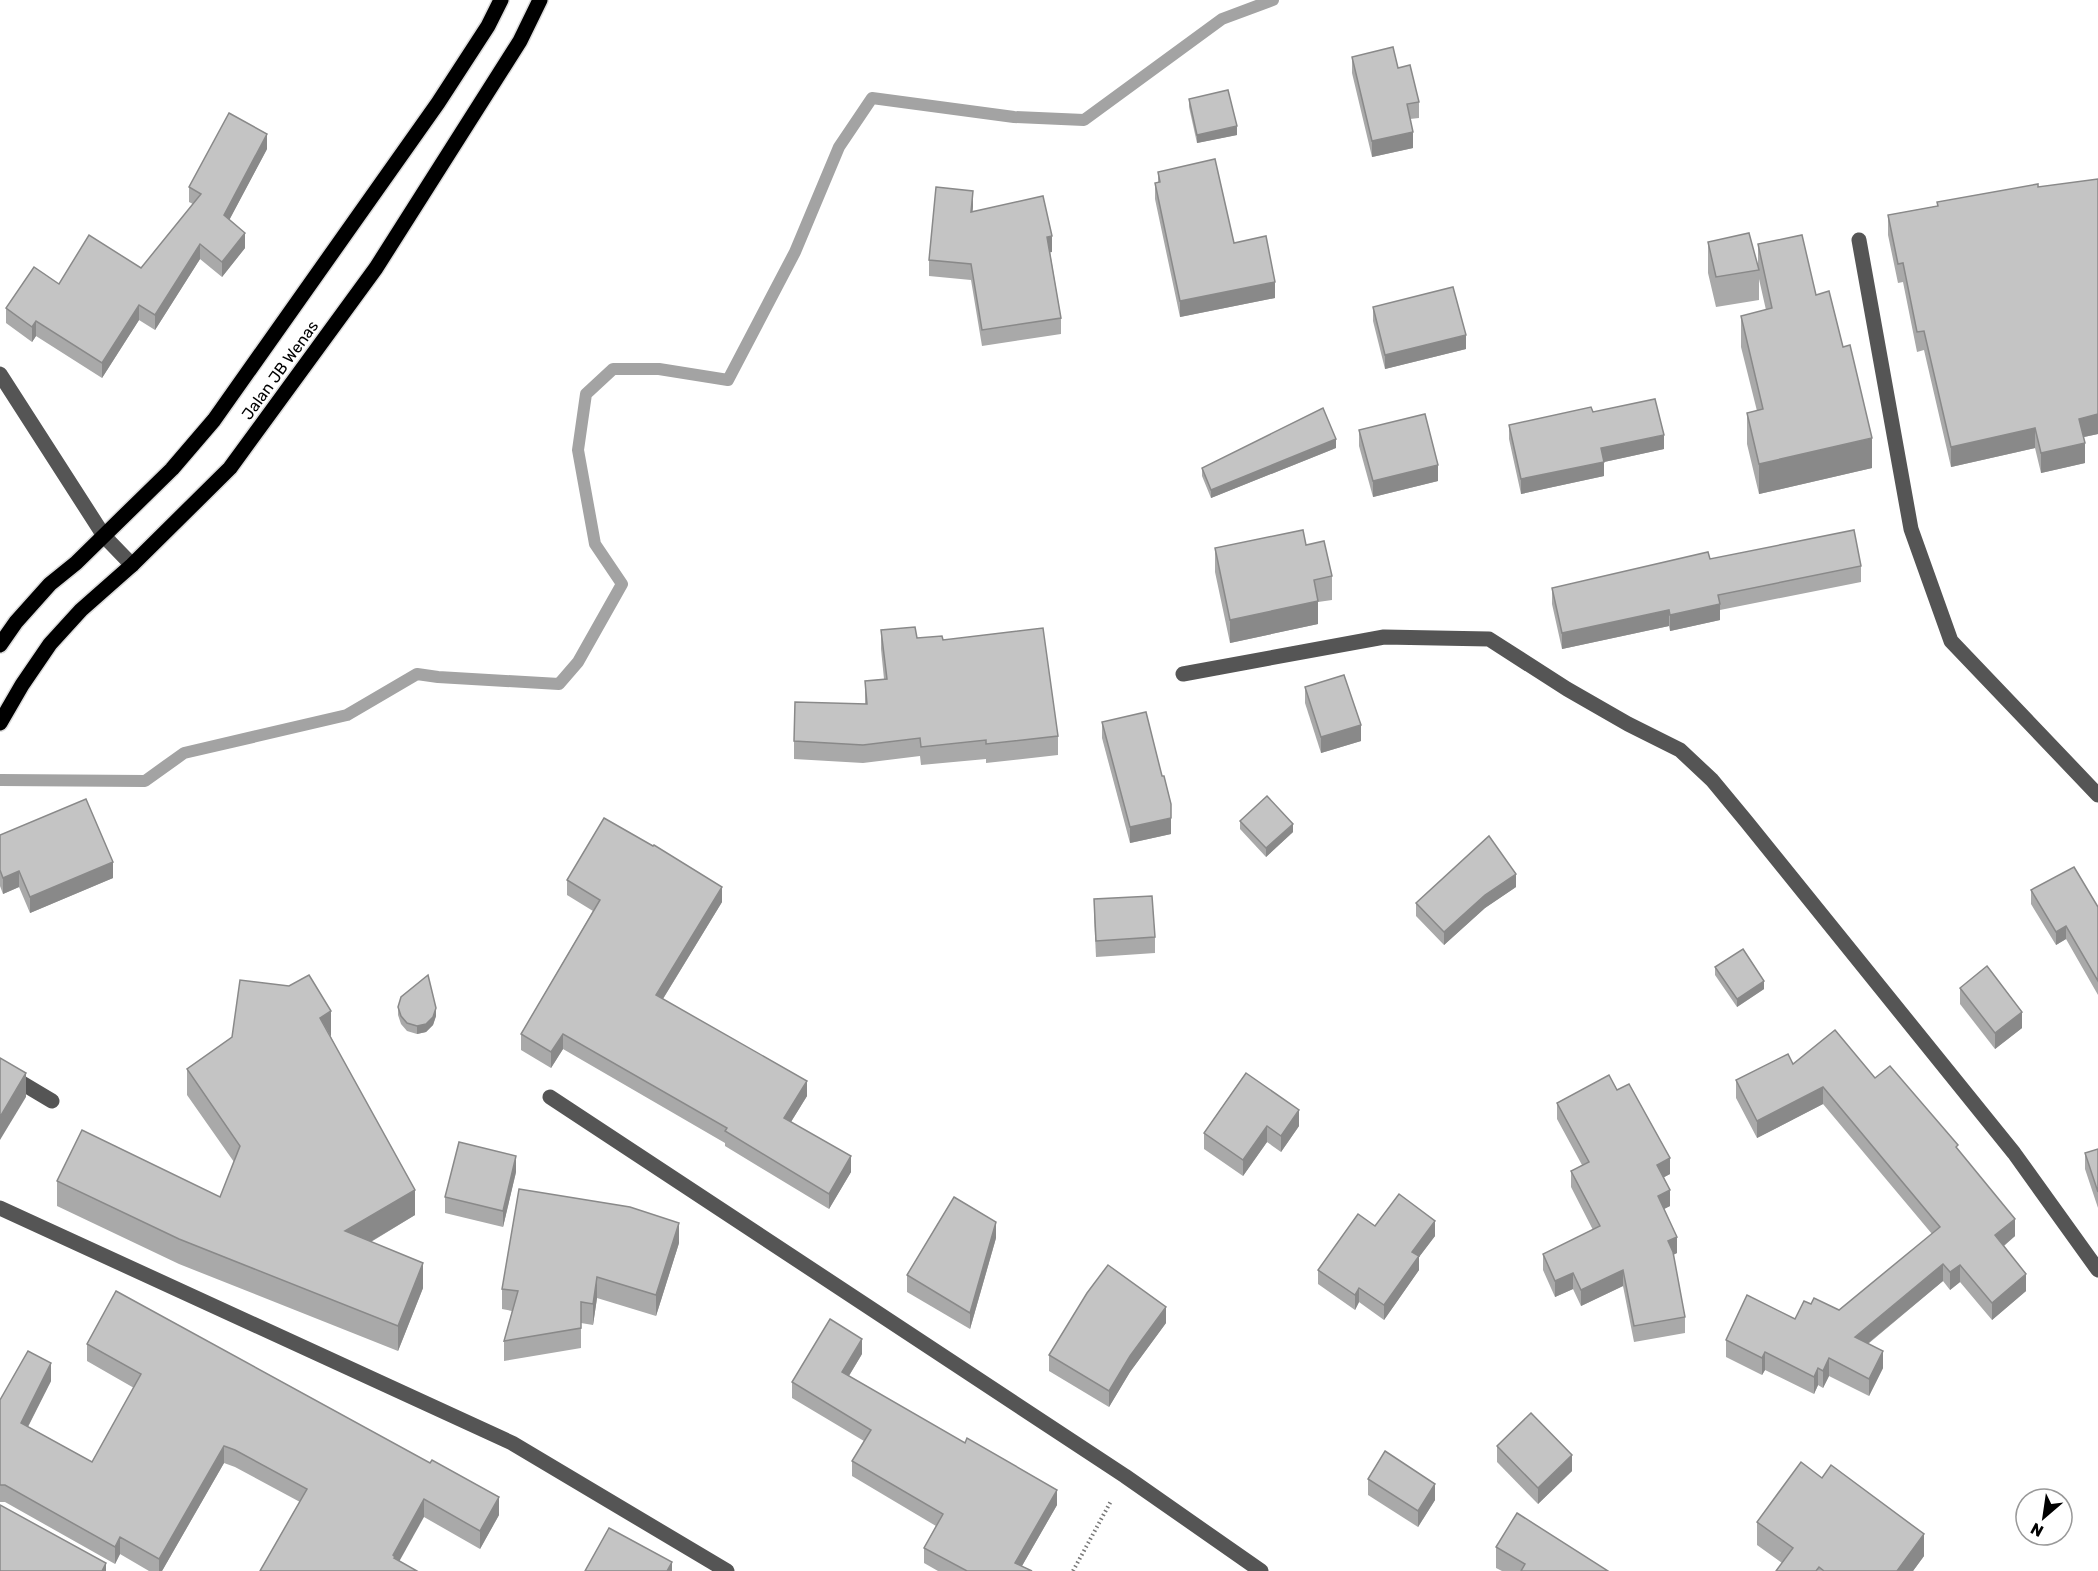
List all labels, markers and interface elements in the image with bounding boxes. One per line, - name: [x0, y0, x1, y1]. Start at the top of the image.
- street label: Jalan JB Wenas: [238, 317, 322, 423]
- north arrow: [2014, 1487, 2074, 1547]
- text: N: [2027, 1519, 2047, 1541]

